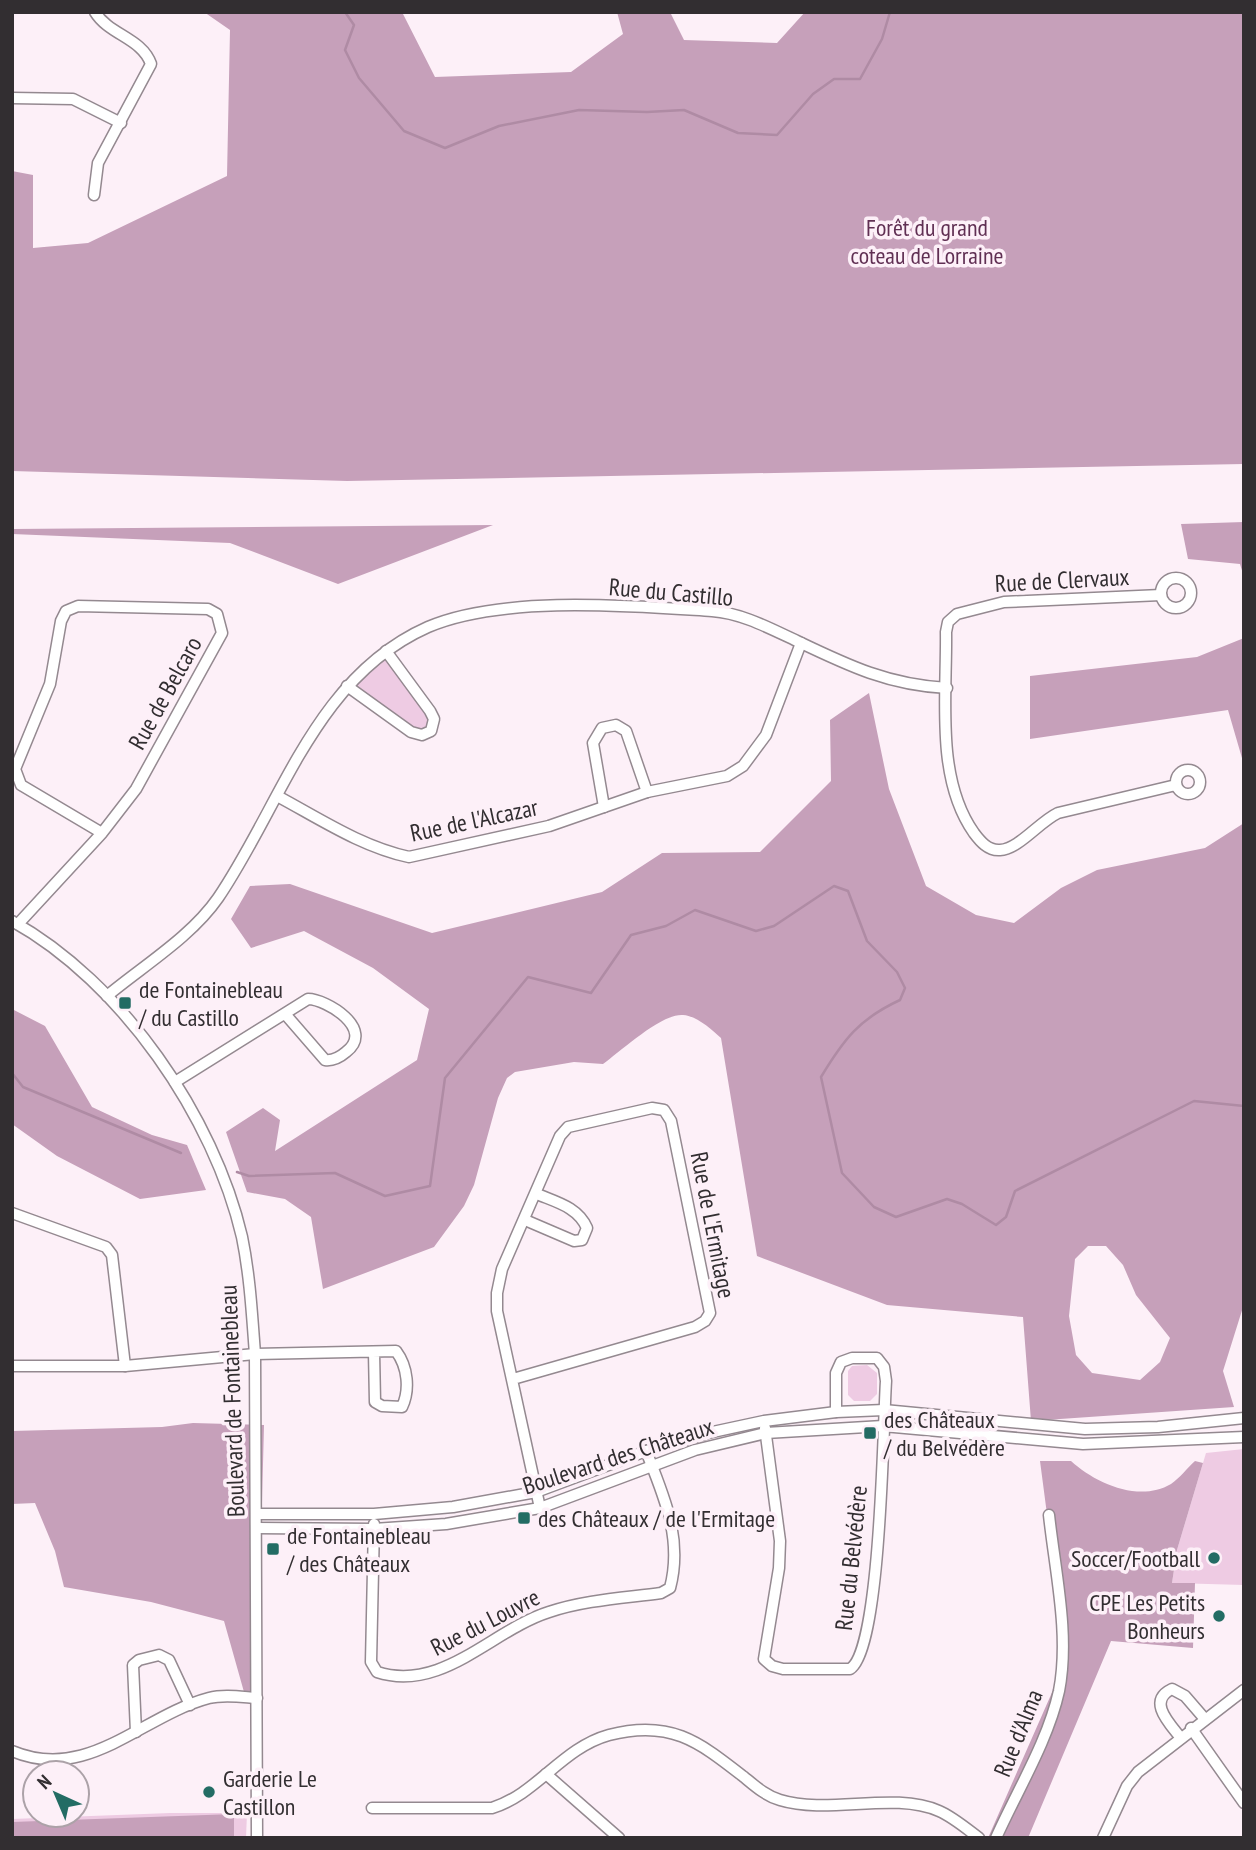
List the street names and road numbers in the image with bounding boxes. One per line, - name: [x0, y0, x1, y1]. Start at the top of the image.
- street label: Rue de Clervaux: [994, 561, 1130, 599]
- street label: Rue du Castillo: [608, 571, 734, 613]
- street label: Rue de Belcaro: [121, 631, 209, 755]
- street label: Rue de l'Alcazar: [407, 791, 541, 849]
- street label: Rue de L'Ermitage: [684, 1149, 742, 1301]
- street label: Boulevard de Fontainebleau: [212, 1284, 252, 1518]
- street label: Boulevard des Châteaux: [519, 1410, 718, 1501]
- street label: Rue du Belvédère: [828, 1484, 874, 1632]
- street label: Rue du Louvre: [425, 1581, 545, 1663]
- street label: Rue d'Alma: [986, 1685, 1050, 1781]

